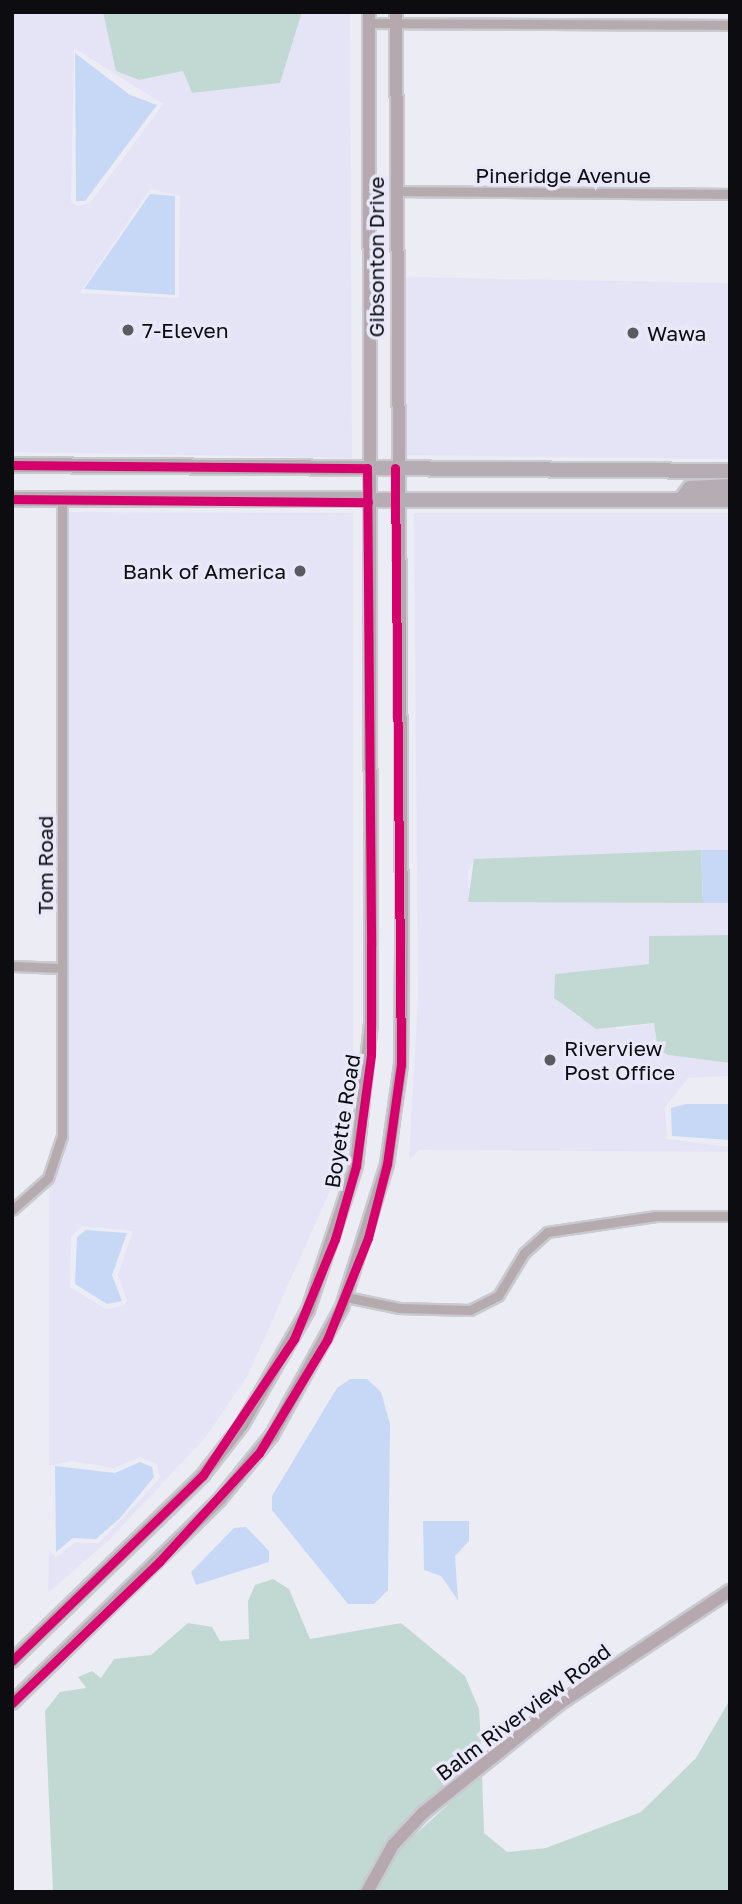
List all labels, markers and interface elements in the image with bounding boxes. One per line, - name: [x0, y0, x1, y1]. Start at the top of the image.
- street label: Pineridge Avenue: [475, 162, 651, 188]
- street label: Gibsonton Drive: [363, 177, 389, 337]
- place label: 7-Eleven: [142, 317, 229, 343]
- place label: Wawa: [647, 320, 706, 346]
- marker: 7-Eleven: [120, 322, 136, 338]
- marker: Wawa: [625, 325, 641, 341]
- place label: Bank of America: [123, 558, 286, 584]
- marker: Bank of America: [292, 563, 308, 579]
- street label: Tom Road: [32, 815, 58, 915]
- place label: Riverview Post Office: [564, 1035, 675, 1085]
- street label: Boyette Road: [319, 1052, 365, 1190]
- marker: Riverview Post Office: [542, 1052, 558, 1068]
- street label: Balm Riverview Road: [431, 1638, 615, 1786]

